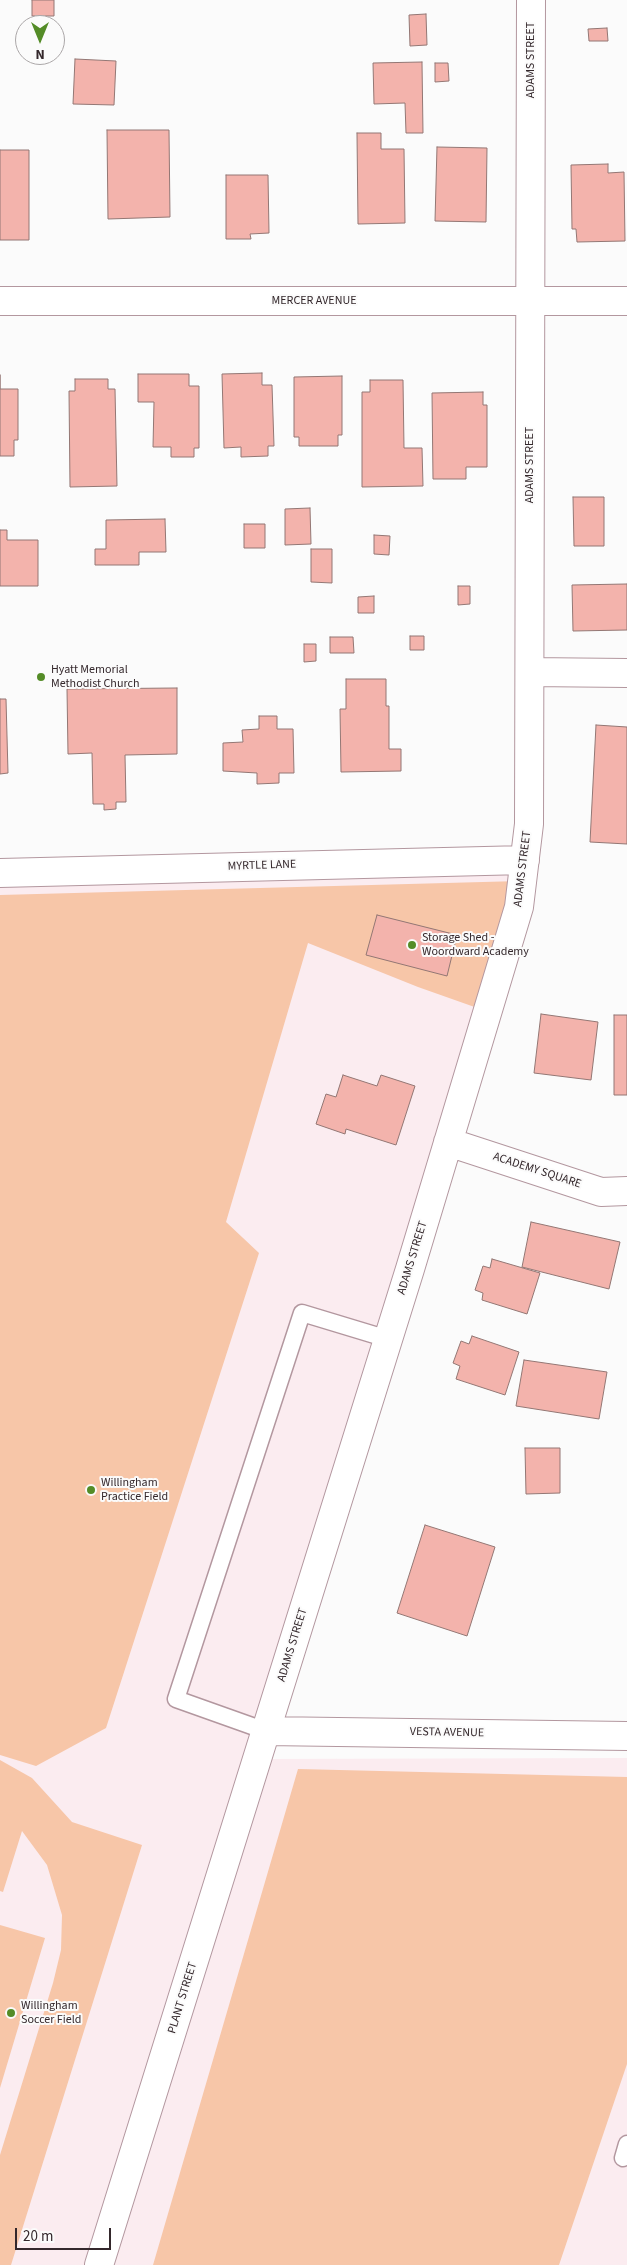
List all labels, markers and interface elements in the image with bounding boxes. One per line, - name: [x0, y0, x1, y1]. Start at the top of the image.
- north arrow: [15, 15, 65, 65]
- street label: ADAMS STREET: [524, 22, 538, 98]
- text: N: [35, 44, 45, 64]
- street label: MERCER AVENUE: [272, 294, 356, 308]
- street label: ADAMS STREET: [523, 427, 537, 503]
- place label: Hyatt Memorial Methodist Church: [51, 663, 139, 691]
- marker: Hyatt Memorial Methodist Church: [35, 671, 47, 683]
- street label: ADAMS STREET: [511, 830, 535, 908]
- street label: MYRTLE LANE: [227, 858, 297, 874]
- place label: Storage Shed - Woordward Academy: [422, 931, 529, 959]
- marker: Storage Shed - Woordward Academy: [406, 939, 418, 951]
- street label: ACADEMY SQUARE: [491, 1150, 583, 1192]
- street label: ADAMS STREET: [395, 1219, 431, 1297]
- place label: Willingham Practice Field: [101, 1476, 168, 1504]
- marker: Willingham Practice Field: [85, 1484, 97, 1496]
- street label: ADAMS STREET: [275, 1606, 311, 1684]
- street label: VESTA AVENUE: [410, 1725, 484, 1741]
- street label: PLANT STREET: [165, 1960, 201, 2036]
- place label: Willingham Soccer Field: [21, 1999, 81, 2027]
- marker: Willingham Soccer Field: [5, 2007, 17, 2019]
- scale bar: [18, 2218, 114, 2250]
- text: 20 m: [23, 2226, 53, 2247]

